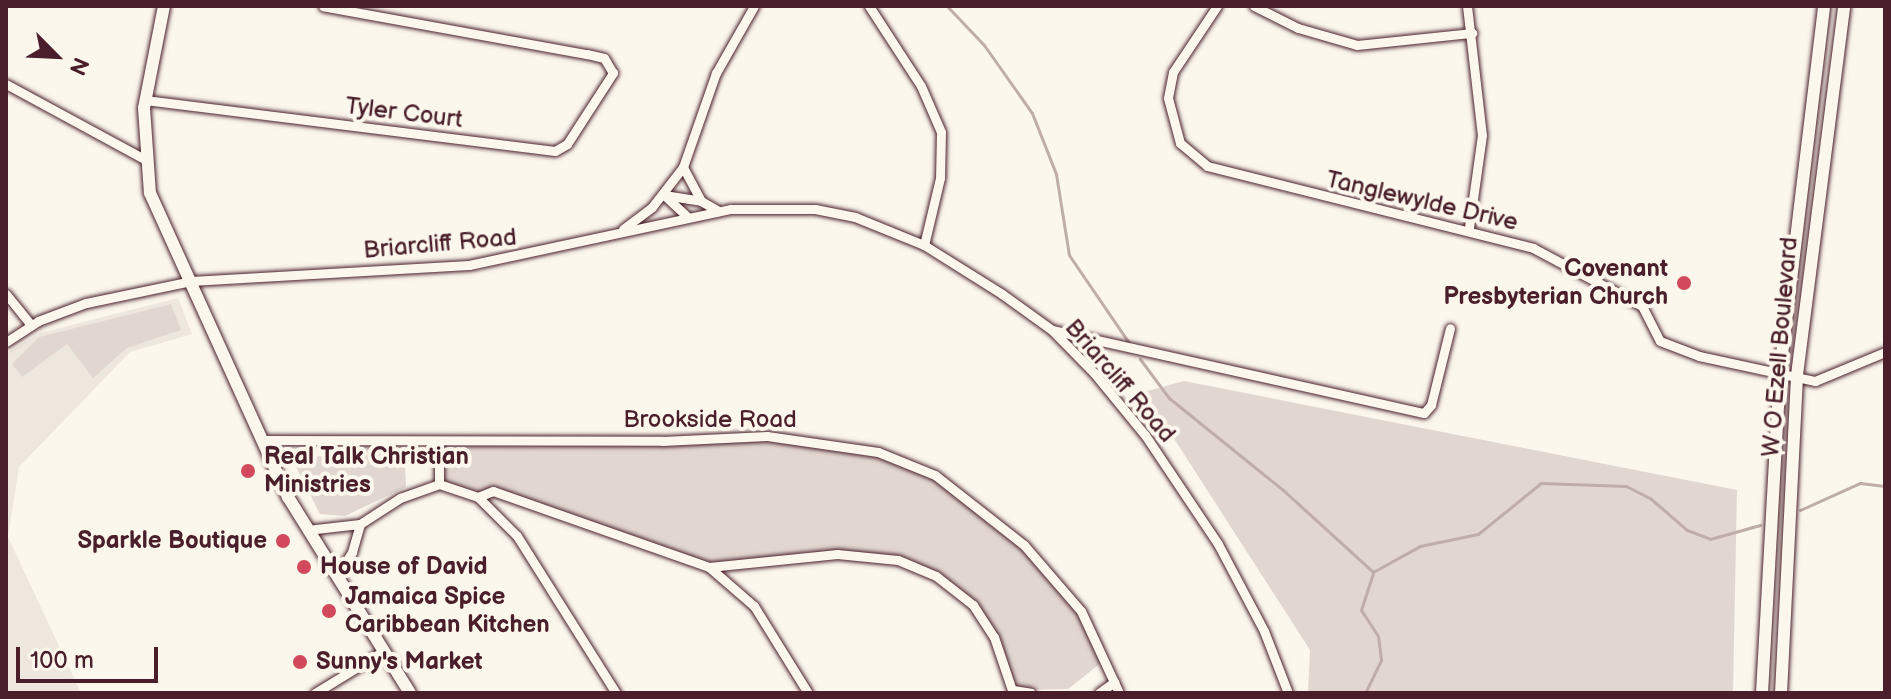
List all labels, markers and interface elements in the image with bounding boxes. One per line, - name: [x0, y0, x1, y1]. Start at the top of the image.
- north arrow: [16, 16, 96, 96]
- text: N: [63, 53, 94, 79]
- street label: Tyler Court: [344, 92, 464, 134]
- street label: Tanglewylde Drive: [1323, 165, 1521, 237]
- street label: Briarcliff Road: [362, 223, 518, 265]
- street label: W O Ezell Boulevard: [1756, 236, 1804, 458]
- place label: Covenant Presbyterian Church: [1444, 255, 1668, 311]
- marker: Covenant Presbyterian Church: [1675, 274, 1693, 292]
- street label: Briarcliff Road: [1059, 314, 1181, 448]
- street label: Brookside Road: [623, 406, 797, 434]
- place label: Real Talk Christian Ministries: [264, 443, 469, 499]
- marker: Real Talk Christian Ministries: [239, 462, 257, 480]
- place label: Sparkle Boutique: [77, 527, 267, 555]
- marker: Sparkle Boutique: [274, 532, 292, 550]
- place label: House of David: [320, 553, 488, 581]
- marker: House of David: [295, 558, 313, 576]
- place label: Jamaica Spice Caribbean Kitchen: [345, 583, 550, 639]
- marker: Jamaica Spice Caribbean Kitchen: [320, 602, 338, 620]
- scale bar: [20, 631, 162, 681]
- text: 100 m: [30, 646, 94, 675]
- place label: Sunny's Market: [316, 648, 482, 676]
- marker: Sunny's Market: [291, 653, 309, 671]

